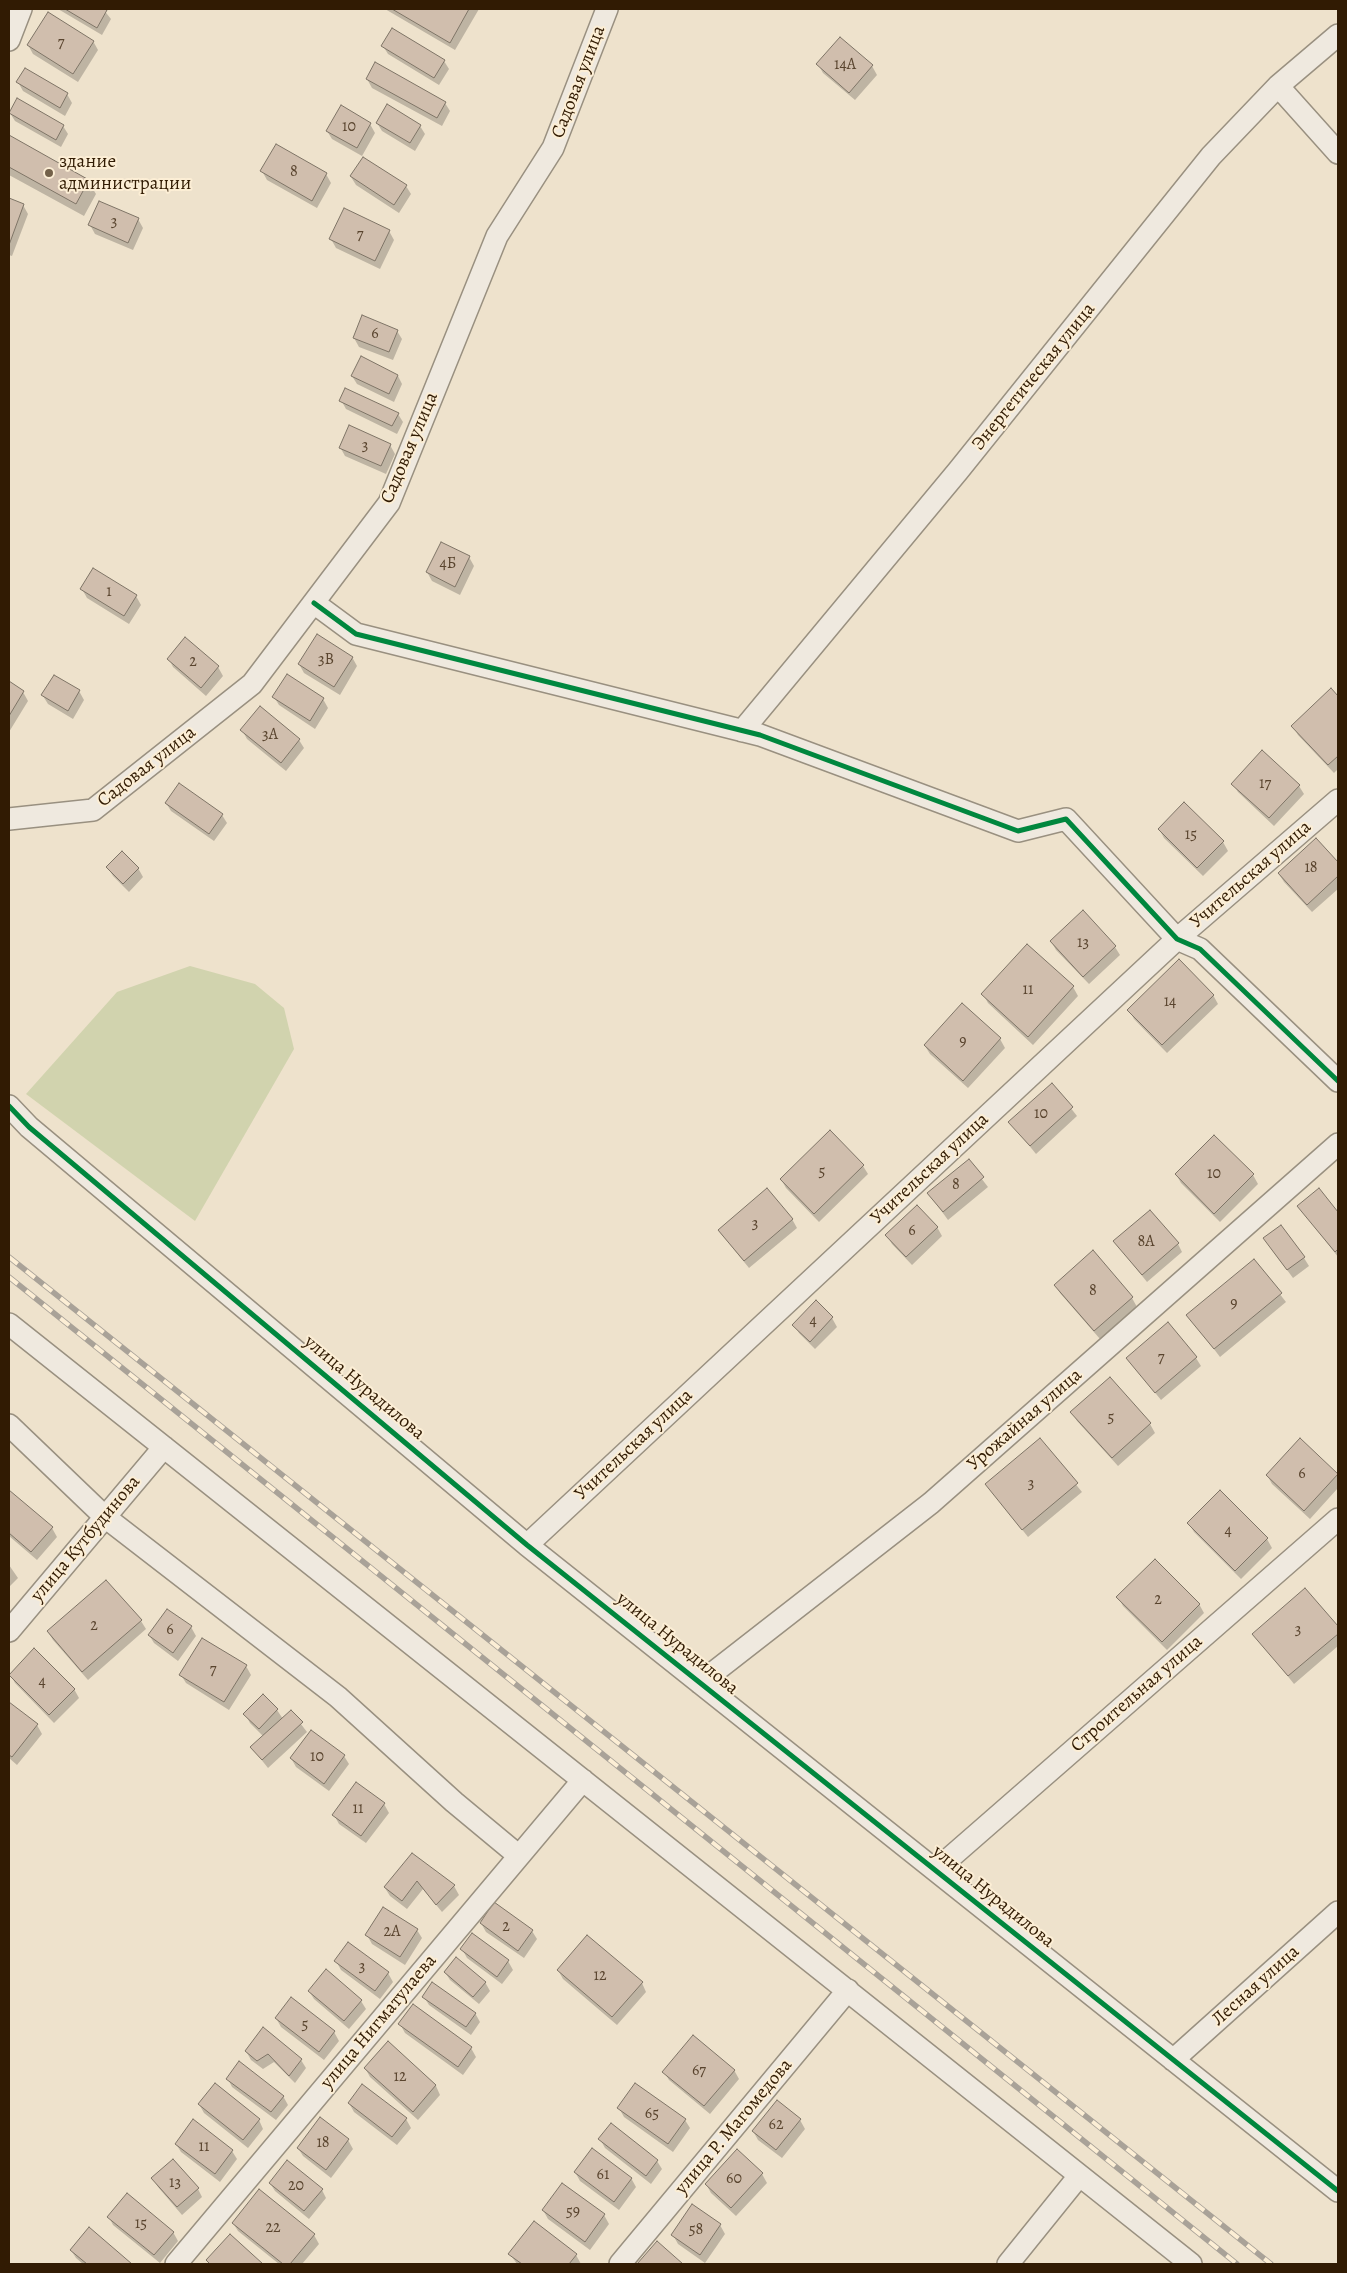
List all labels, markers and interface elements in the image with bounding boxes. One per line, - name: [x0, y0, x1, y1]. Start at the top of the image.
- street label: Садовая улица: [547, 22, 611, 142]
- house number: 7: [58, 33, 64, 53]
- house number: 14А: [834, 55, 856, 75]
- house number: 10: [342, 117, 356, 137]
- place label: здание администрации: [59, 151, 191, 195]
- house number: 8: [290, 162, 298, 182]
- marker: здание администрации: [43, 167, 55, 179]
- house number: 3: [111, 212, 117, 232]
- house number: 7: [357, 225, 363, 245]
- street label: Энергетическая улица: [967, 299, 1101, 455]
- house number: 6: [371, 324, 379, 344]
- street label: Садовая улица: [376, 389, 444, 507]
- house number: 3: [362, 436, 368, 456]
- house number: 4Б: [440, 554, 456, 574]
- house number: 1: [106, 582, 112, 602]
- house number: 3В: [318, 650, 334, 670]
- house number: 2: [189, 652, 197, 672]
- street label: Садовая улица: [93, 721, 201, 813]
- house number: 3А: [262, 725, 278, 745]
- house number: 17: [1259, 774, 1271, 794]
- street label: Учительская улица: [1186, 816, 1316, 934]
- house number: 15: [1185, 825, 1197, 845]
- house number: 18: [1304, 858, 1318, 878]
- house number: 13: [1077, 933, 1089, 953]
- house number: 11: [1023, 980, 1033, 1000]
- house number: 14: [1164, 992, 1176, 1012]
- house number: 9: [959, 1032, 967, 1052]
- house number: 10: [1034, 1104, 1048, 1124]
- street label: Учительская улица: [866, 1108, 994, 1230]
- house number: 5: [819, 1162, 825, 1182]
- house number: 10: [1207, 1164, 1221, 1184]
- house number: 8: [952, 1175, 960, 1195]
- house number: 3: [752, 1214, 758, 1234]
- house number: 6: [908, 1221, 916, 1241]
- house number: 8А: [1137, 1232, 1155, 1252]
- house number: 8: [1089, 1281, 1097, 1301]
- house number: 9: [1230, 1294, 1238, 1314]
- house number: 4: [809, 1311, 817, 1331]
- street label: улица Нурадилова: [299, 1331, 429, 1445]
- house number: 7: [1158, 1348, 1164, 1368]
- street label: Урожайная улица: [963, 1364, 1087, 1476]
- street label: Учительская улица: [570, 1384, 698, 1506]
- house number: 5: [1108, 1408, 1114, 1428]
- house number: 6: [1298, 1464, 1306, 1484]
- street label: улица Кутбудинова: [26, 1471, 146, 1607]
- house number: 3: [1028, 1474, 1034, 1494]
- house number: 4: [1224, 1521, 1232, 1541]
- street label: улица Нурадилова: [611, 1588, 743, 1700]
- house number: 2: [1154, 1590, 1162, 1610]
- house number: 2: [90, 1616, 98, 1636]
- house number: 6: [166, 1620, 174, 1640]
- house number: 3: [1295, 1620, 1301, 1640]
- street label: Строительная улица: [1066, 1631, 1208, 1757]
- house number: 7: [210, 1660, 216, 1680]
- house number: 4: [38, 1672, 46, 1692]
- house number: 10: [310, 1747, 324, 1767]
- house number: 11: [353, 1799, 363, 1819]
- street label: улица Нурадилова: [927, 1841, 1059, 1953]
- house number: 2: [502, 1917, 510, 1937]
- house number: 2А: [384, 1922, 400, 1942]
- street label: Лесная улица: [1207, 1941, 1305, 2031]
- street label: улица Нигматулаева: [316, 1950, 442, 2094]
- house number: 3: [359, 1957, 365, 1977]
- house number: 12: [593, 1966, 607, 1986]
- house number: 5: [302, 2015, 308, 2035]
- street label: улица Р. Магомедова: [671, 2055, 797, 2199]
- house number: 67: [692, 2061, 706, 2081]
- house number: 12: [393, 2067, 407, 2087]
- house number: 65: [645, 2104, 659, 2124]
- house number: 62: [769, 2115, 783, 2135]
- house number: 18: [316, 2133, 330, 2153]
- house number: 11: [199, 2137, 209, 2157]
- house number: 61: [597, 2165, 609, 2185]
- house number: 60: [726, 2169, 742, 2189]
- house number: 13: [169, 2173, 181, 2193]
- house number: 20: [288, 2176, 304, 2196]
- house number: 59: [566, 2202, 580, 2222]
- house number: 15: [135, 2214, 147, 2234]
- house number: 22: [265, 2218, 281, 2238]
- house number: 58: [689, 2220, 703, 2240]

